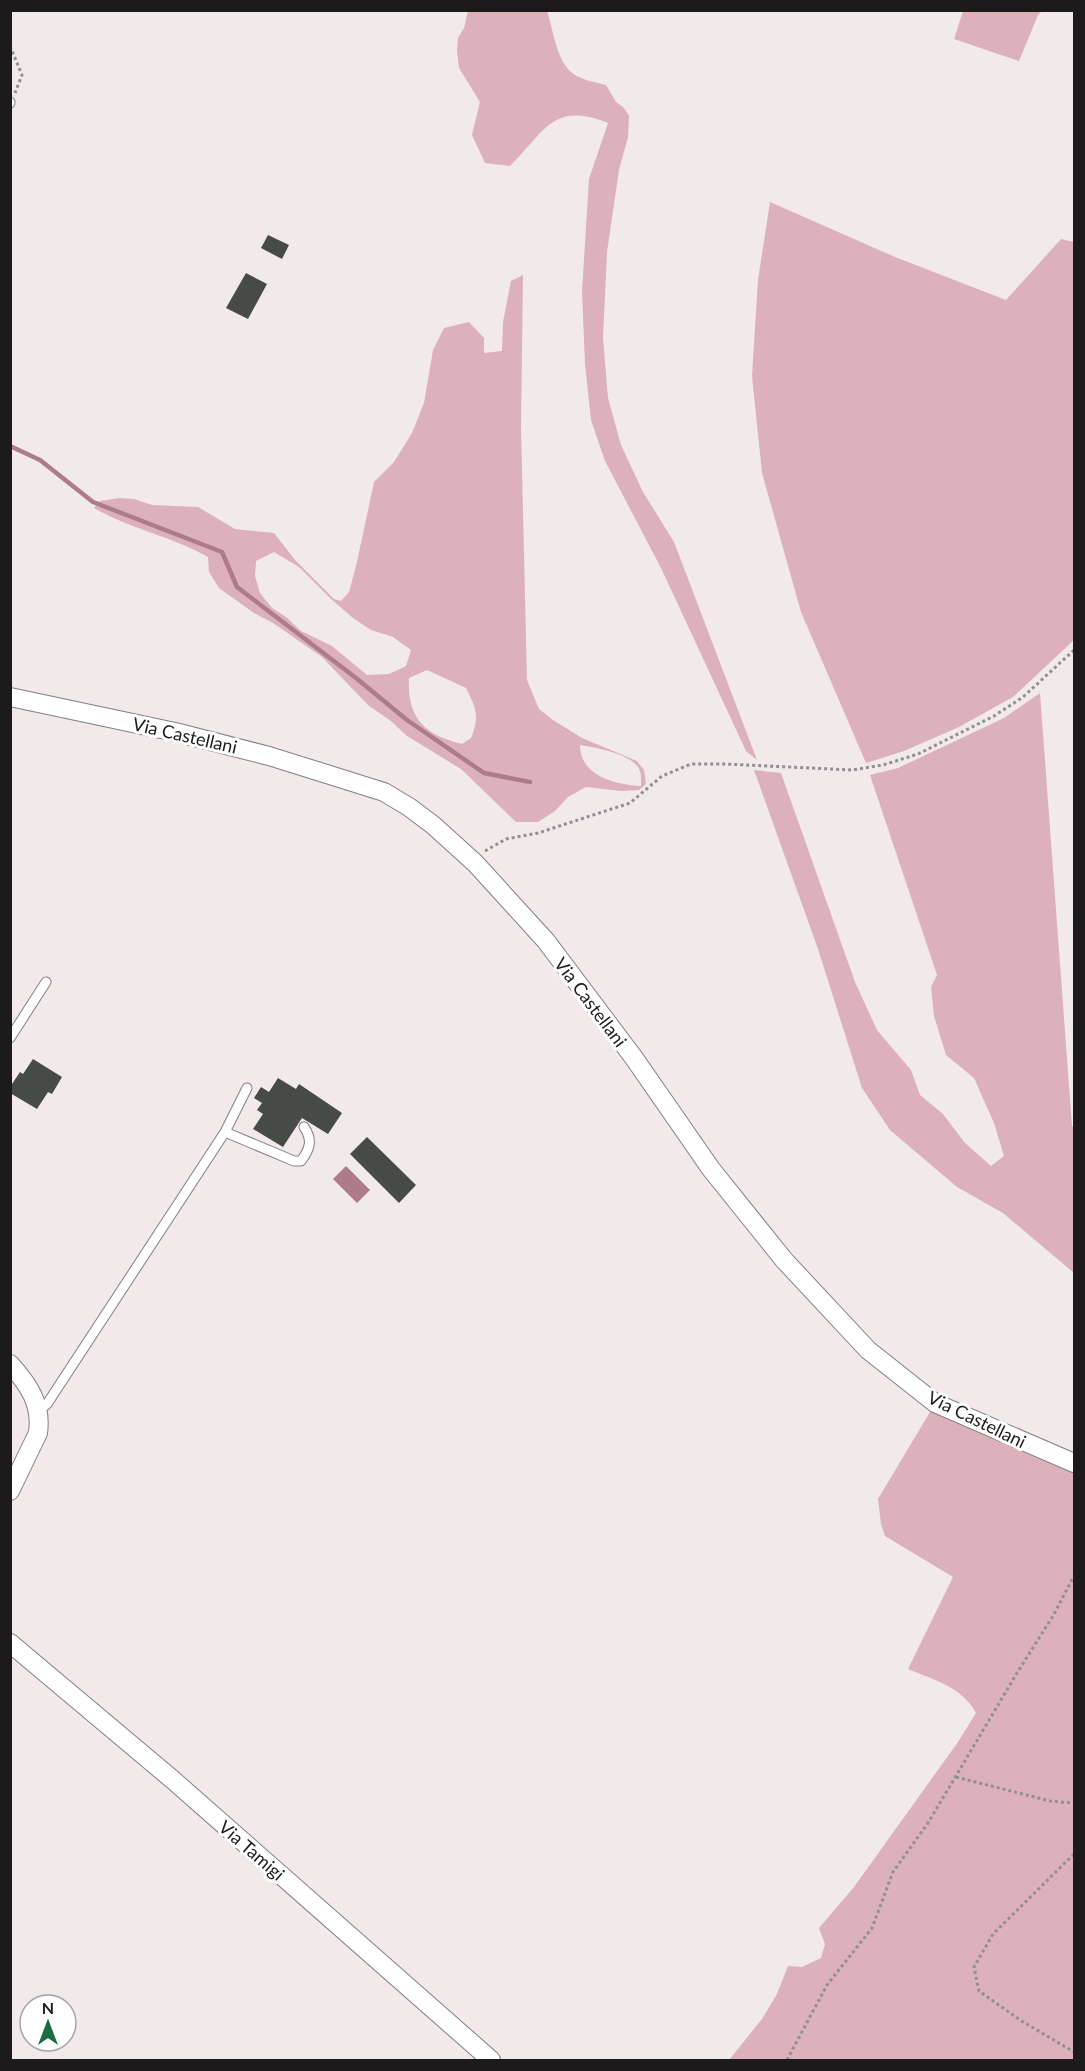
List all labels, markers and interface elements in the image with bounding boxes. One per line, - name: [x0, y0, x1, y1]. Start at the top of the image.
- street label: Via Castellani: [131, 712, 239, 758]
- street label: Via Castellani: [550, 953, 632, 1051]
- street label: Via Castellani: [924, 1386, 1030, 1452]
- street label: Via Tamigi: [215, 1816, 289, 1884]
- north arrow: [18, 1993, 78, 2053]
- text: N: [42, 1998, 54, 2017]

